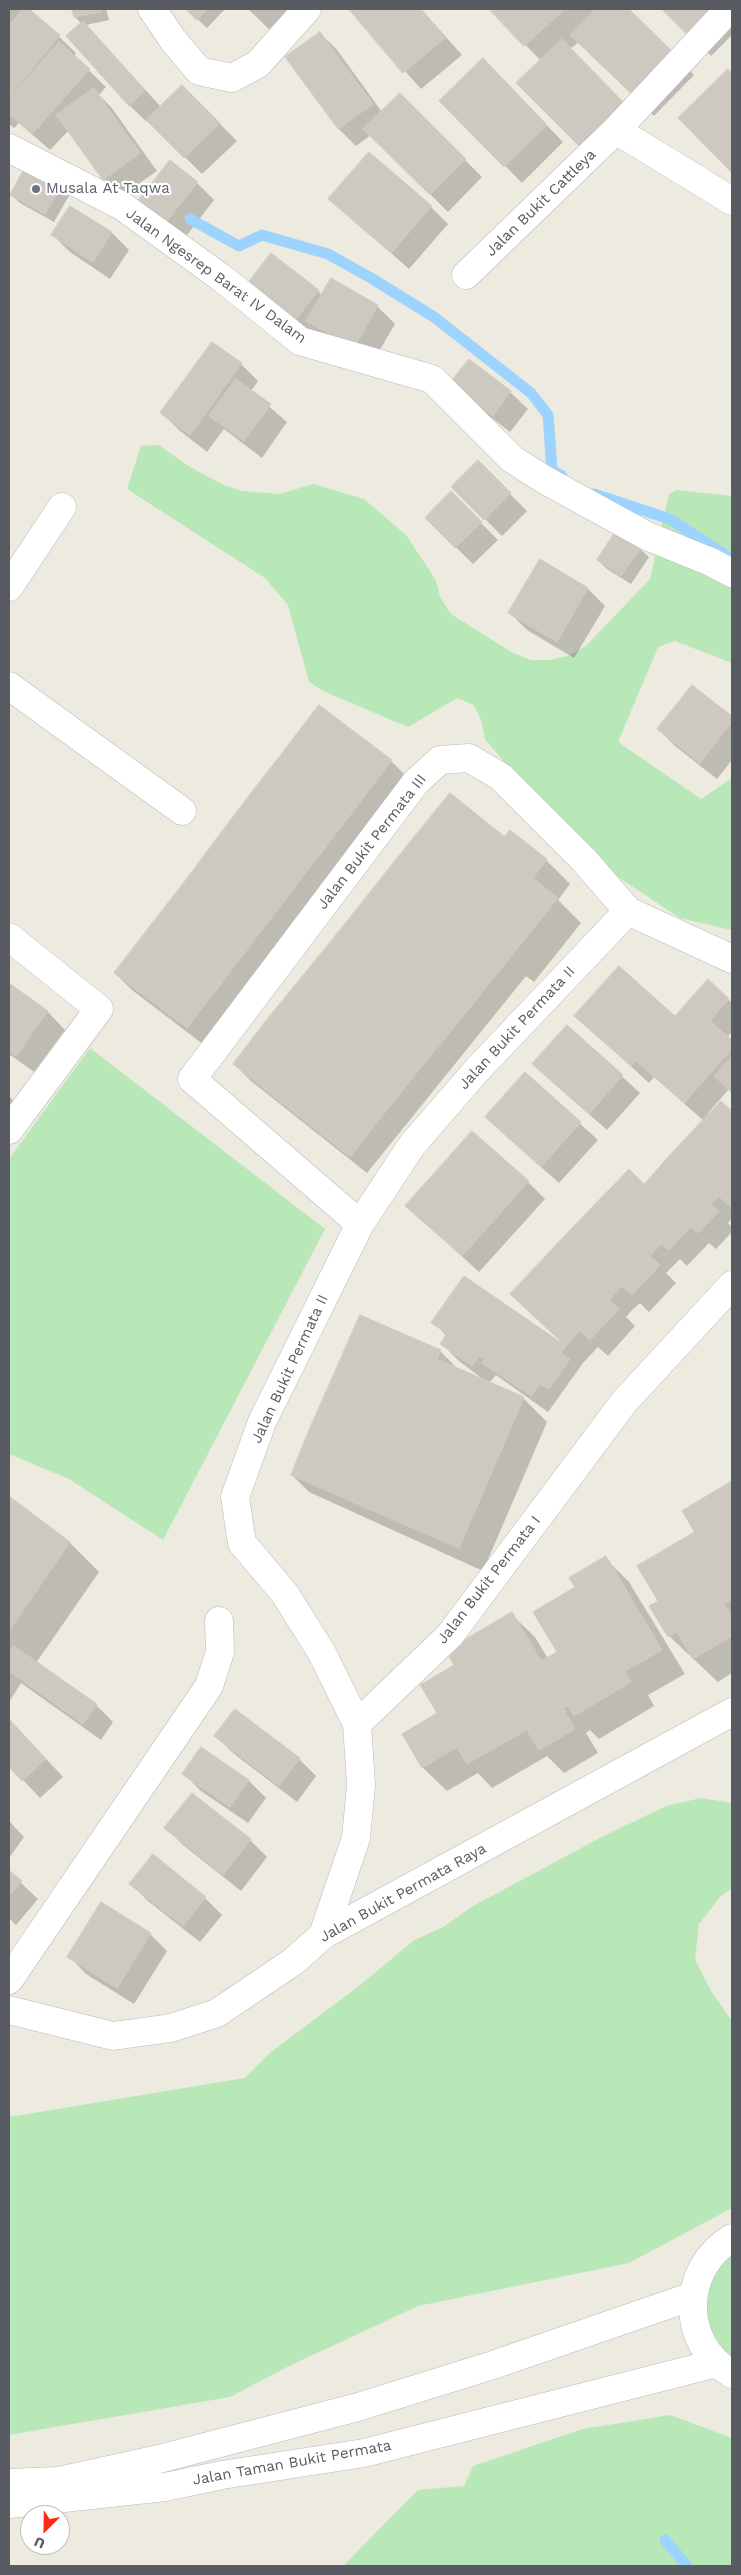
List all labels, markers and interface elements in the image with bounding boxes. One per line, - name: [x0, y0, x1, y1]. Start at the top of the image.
- street label: Jalan Bukit Cattleya: [482, 146, 600, 260]
- place label: Musala At Taqwa: [46, 180, 170, 198]
- marker: Musala At Taqwa: [30, 183, 42, 195]
- street label: Jalan Ngesrep Barat IV Dalam: [122, 205, 310, 347]
- street label: Jalan Bukit Permata III: [314, 771, 430, 913]
- street label: Jalan Bukit Permata II: [455, 963, 579, 1093]
- street label: Jalan Bukit Permata II: [248, 1292, 332, 1446]
- street label: Jalan Bukit Permata I: [433, 1512, 545, 1648]
- street label: Jalan Bukit Permata Raya: [317, 1840, 489, 1946]
- street label: Jalan Taman Bukit Permata: [191, 2437, 393, 2489]
- north arrow: [20, 2505, 70, 2555]
- text: U: [32, 2534, 47, 2552]

